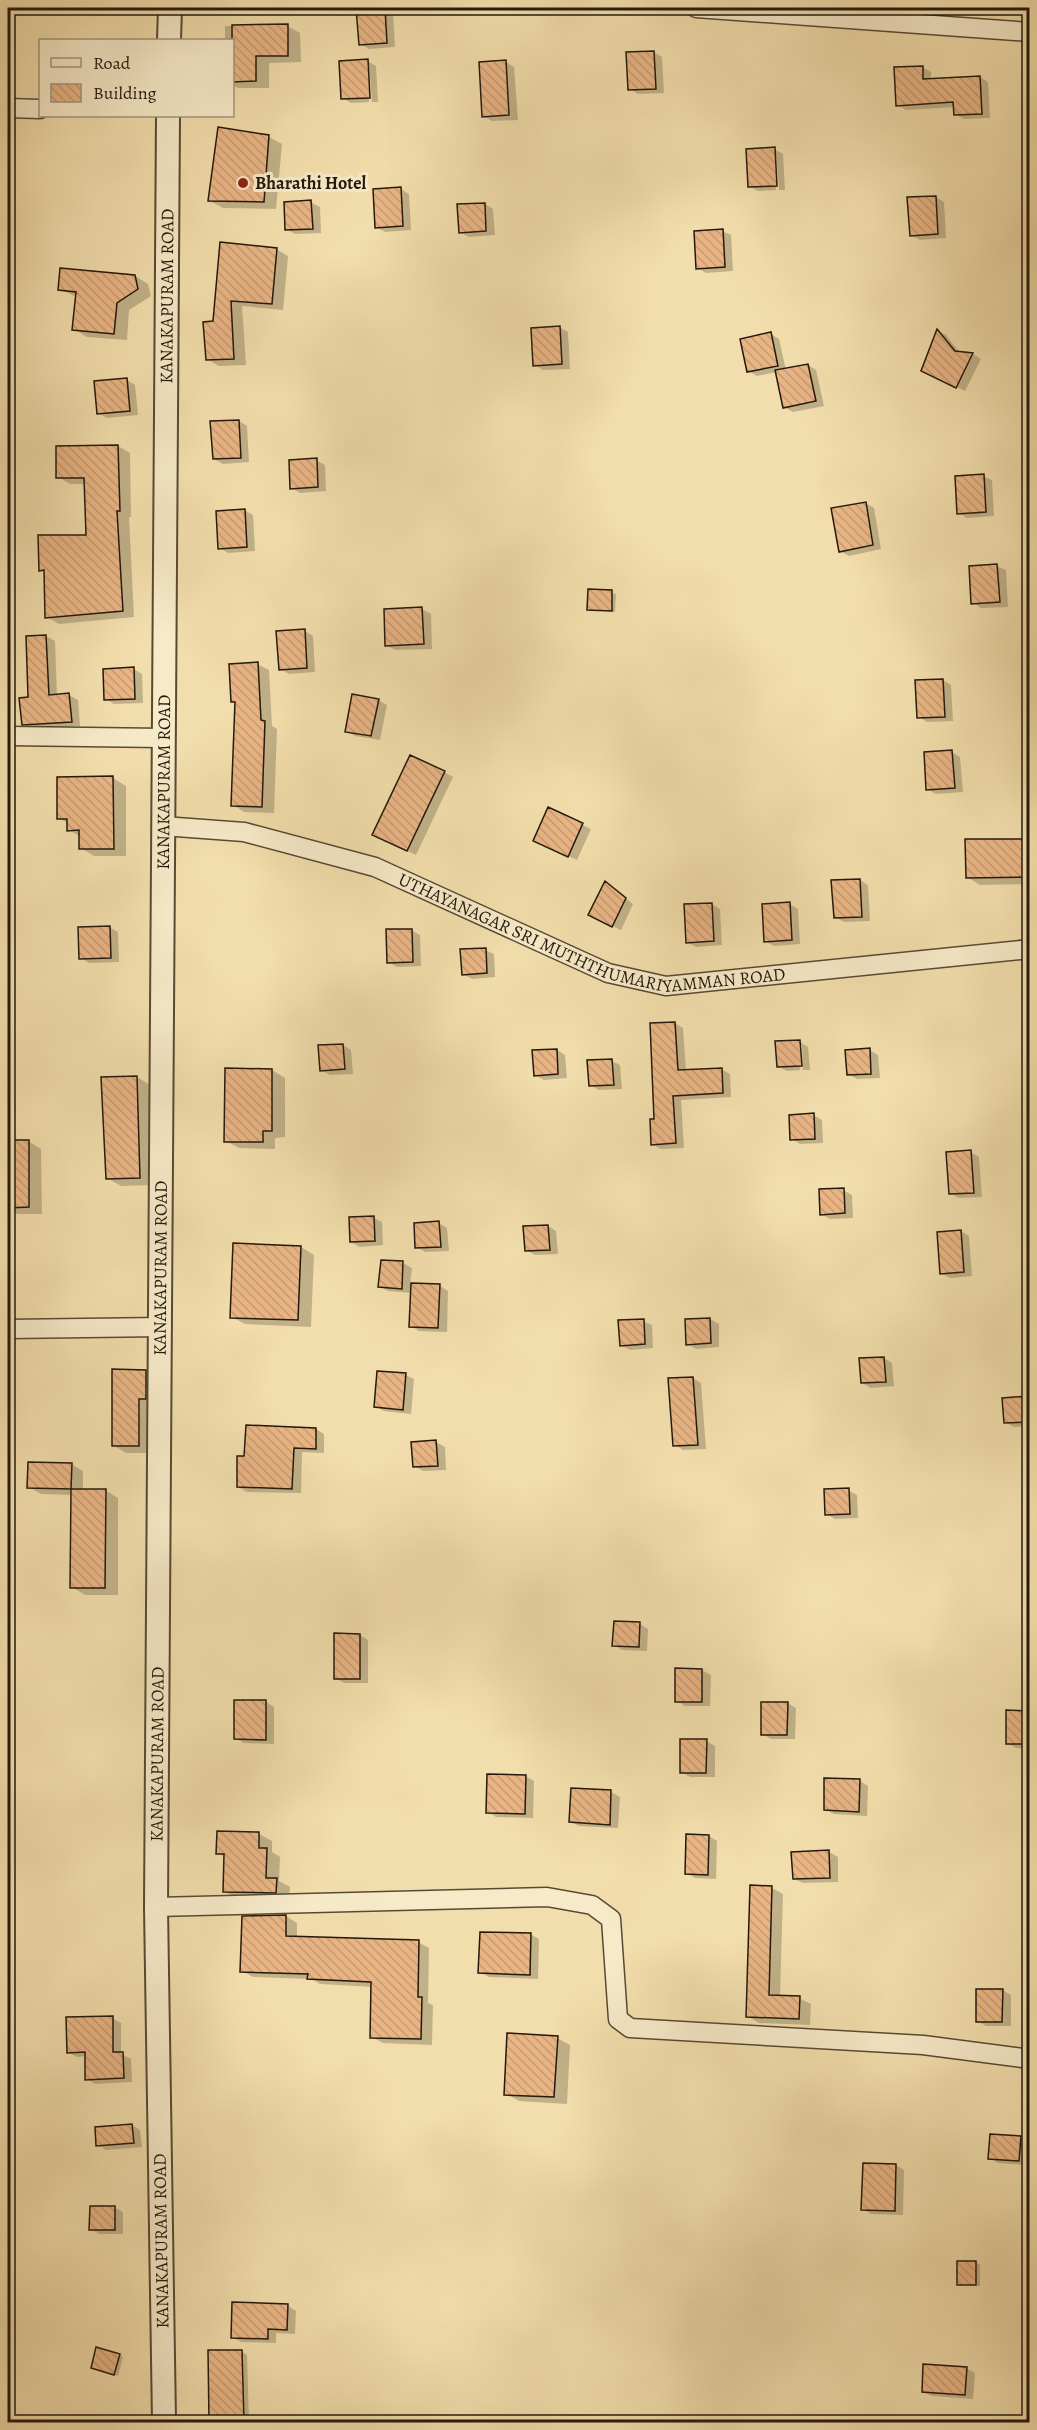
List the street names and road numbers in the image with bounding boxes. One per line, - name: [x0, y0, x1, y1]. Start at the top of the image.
- street label: KANAKAPURAM ROAD: [154, 208, 179, 384]
- street label: KANAKAPURAM ROAD: [151, 694, 176, 870]
- street label: UTHAYANAGAR SRI MUTHTHUMARIYAMMAN ROAD: [395, 867, 787, 998]
- street label: KANAKAPURAM ROAD: [148, 1180, 173, 1356]
- street label: KANAKAPURAM ROAD: [144, 1666, 170, 1842]
- street label: KANAKAPURAM ROAD: [147, 2153, 175, 2329]

